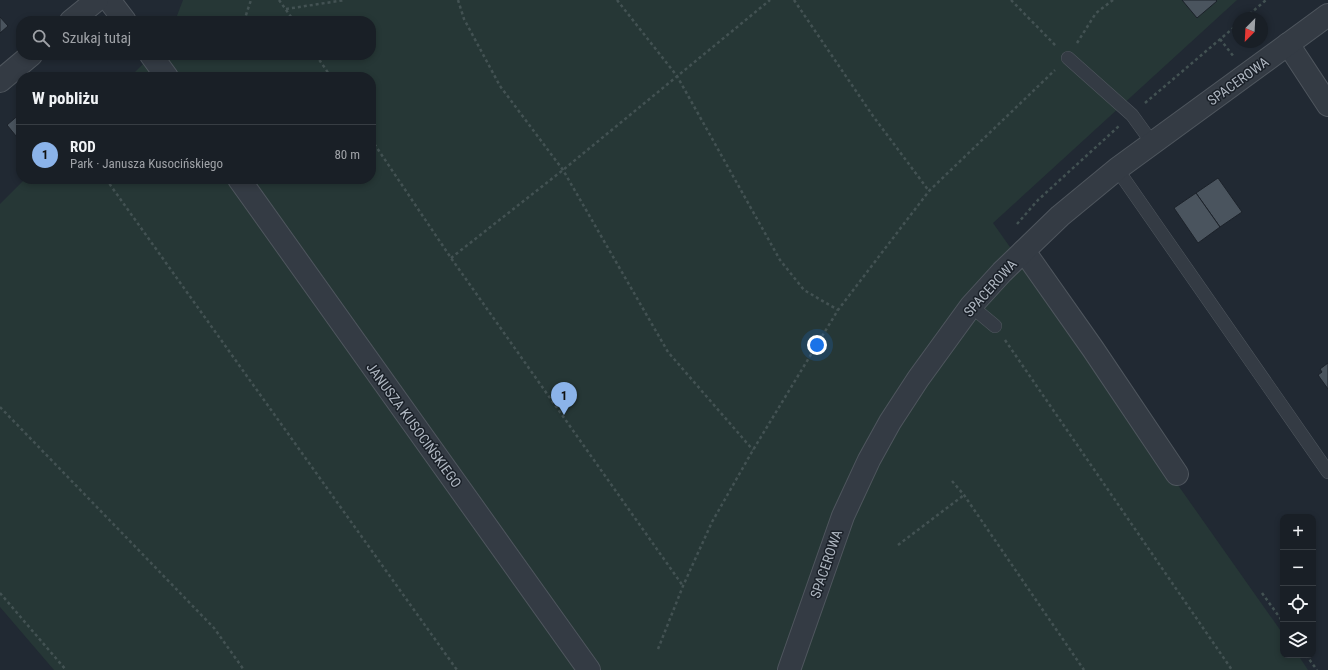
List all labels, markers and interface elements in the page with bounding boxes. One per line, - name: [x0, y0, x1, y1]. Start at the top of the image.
- north arrow: [1232, 12, 1268, 48]
- search box: [16, 16, 376, 60]
- icon: search: [30, 27, 52, 49]
- text: Szukaj tutaj: [62, 29, 131, 47]
- street label: SPACEROWA: [1204, 54, 1272, 108]
- text: W pobliżu: [32, 88, 99, 108]
- text: ROD: [70, 138, 96, 156]
- text: 1: [42, 147, 48, 162]
- text: 80 m: [334, 147, 360, 162]
- text: Park · Janusza Kusocińskiego: [70, 156, 223, 171]
- street label: SPACEROWA: [960, 256, 1020, 320]
- your location: [807, 335, 827, 355]
- street label: JANUSZA KUSOCIŃSKIEGO: [363, 359, 466, 491]
- pin: 1: [551, 382, 577, 415]
- map controls: [1280, 514, 1316, 658]
- button: +: [1280, 514, 1316, 550]
- street label: SPACEROWA: [807, 528, 845, 600]
- button: −: [1280, 550, 1316, 586]
- button: locate: [1280, 586, 1316, 622]
- button: layers: [1280, 622, 1316, 658]

